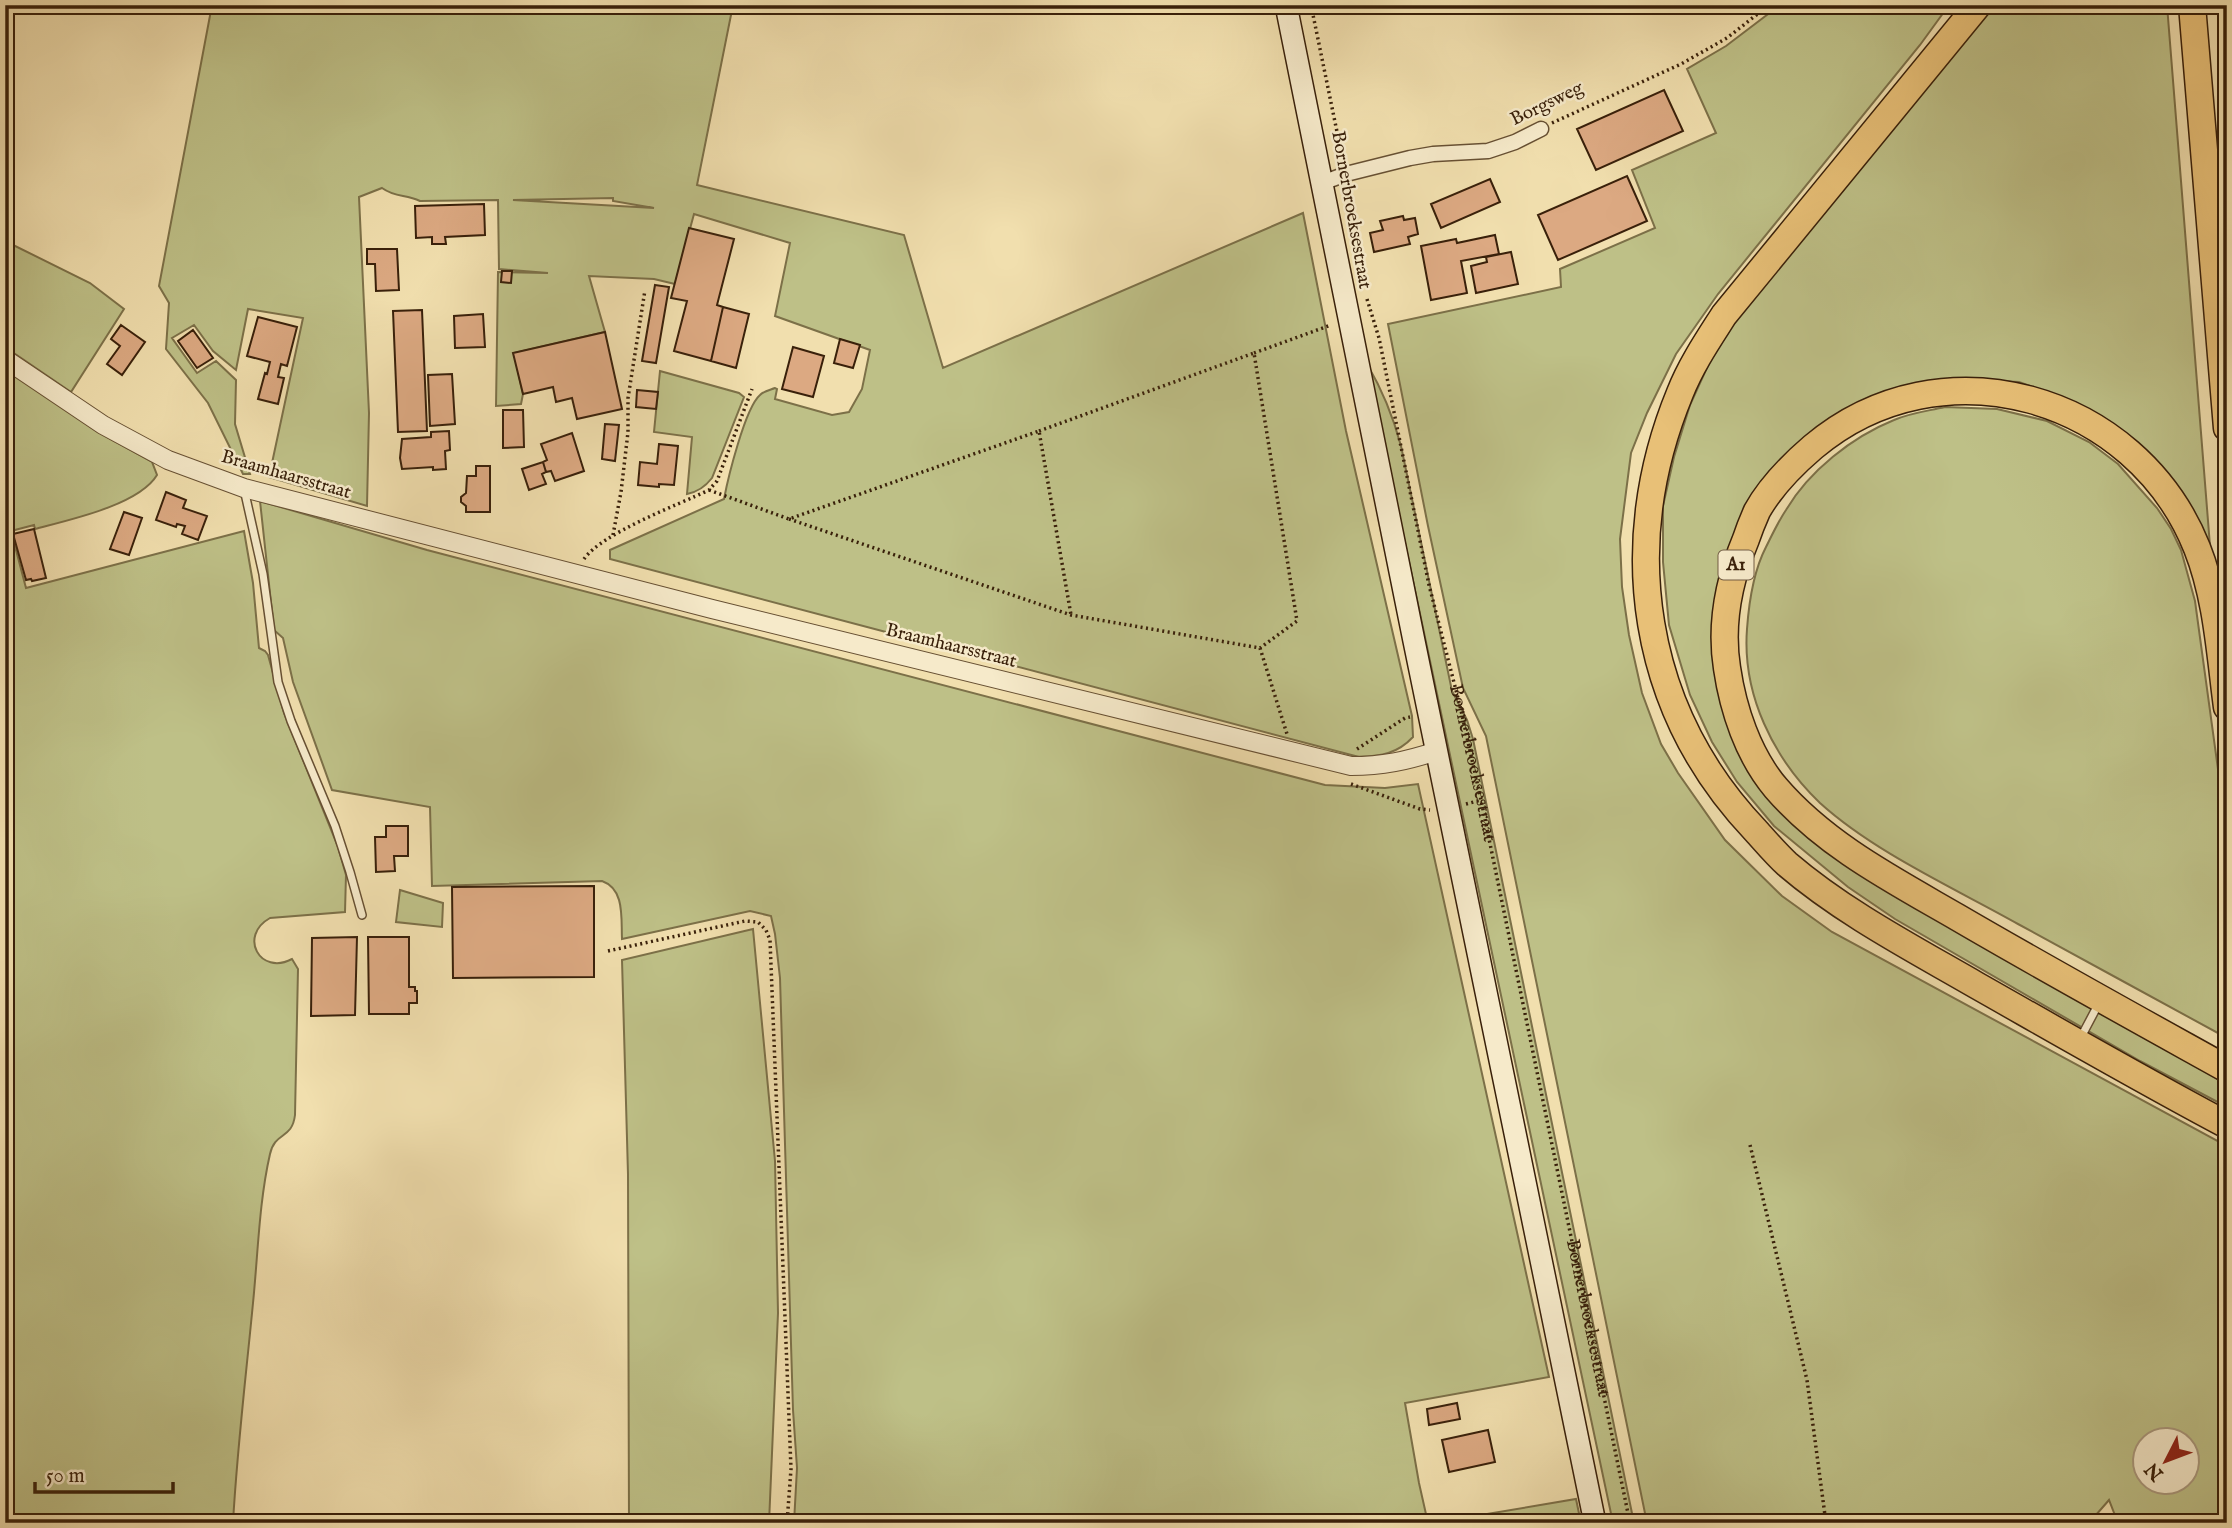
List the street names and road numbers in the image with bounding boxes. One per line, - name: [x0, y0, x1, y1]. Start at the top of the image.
- street label: Borgsweg: [1507, 76, 1588, 132]
- street label: Bornerbroeksestraat: [1325, 129, 1377, 291]
- street label: Braamhaarsstraat: [218, 445, 354, 505]
- road number: A1: [1718, 550, 1754, 580]
- street label: Braamhaarsstraat: [883, 618, 1019, 674]
- street label: Bornerbroeksestraat: [1443, 682, 1501, 844]
- street label: Bornerbroeksestraat: [1560, 1237, 1616, 1400]

